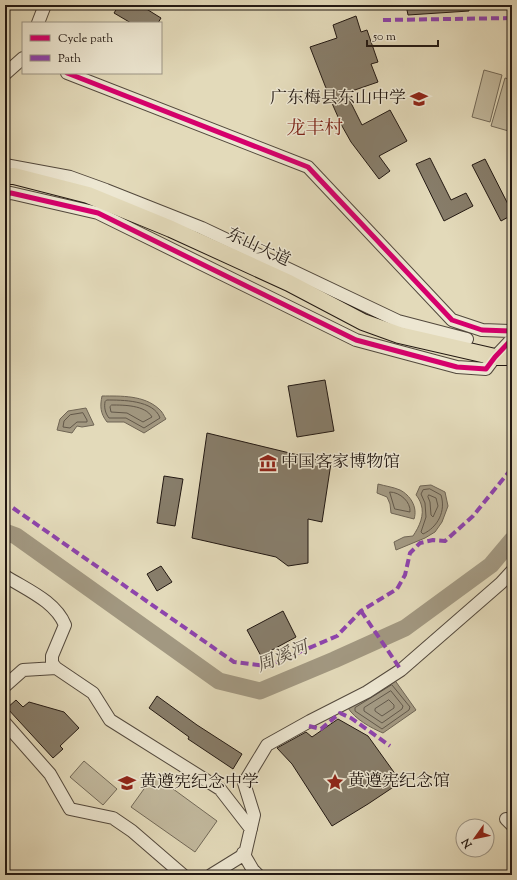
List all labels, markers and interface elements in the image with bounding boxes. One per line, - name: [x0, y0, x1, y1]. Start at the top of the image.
- legend: [22, 22, 162, 74]
- scale bar: [367, 22, 438, 48]
- text: 50 m: [372, 28, 396, 46]
- text: Cycle path: [58, 30, 113, 48]
- text: Path: [58, 50, 81, 68]
- place label: 广东梅县东山中学: [270, 87, 406, 111]
- school or university icon: 广东梅县东山中学: [409, 89, 429, 109]
- district label: 龙丰村: [286, 116, 344, 143]
- street label: 东山大道: [222, 223, 294, 273]
- place label: 中国客家博物馆: [281, 451, 400, 475]
- museum icon: 中国客家博物馆: [258, 453, 278, 473]
- water label: 周溪河: [253, 635, 316, 680]
- place label: 黄遵宪纪念馆: [348, 770, 450, 794]
- place label: 黄遵宪纪念中学: [140, 771, 259, 795]
- place icon: 黄遵宪纪念馆: [325, 772, 345, 792]
- school or university icon: 黄遵宪纪念中学: [117, 773, 137, 793]
- north arrow: [455, 818, 495, 858]
- text: N: [458, 835, 477, 852]

